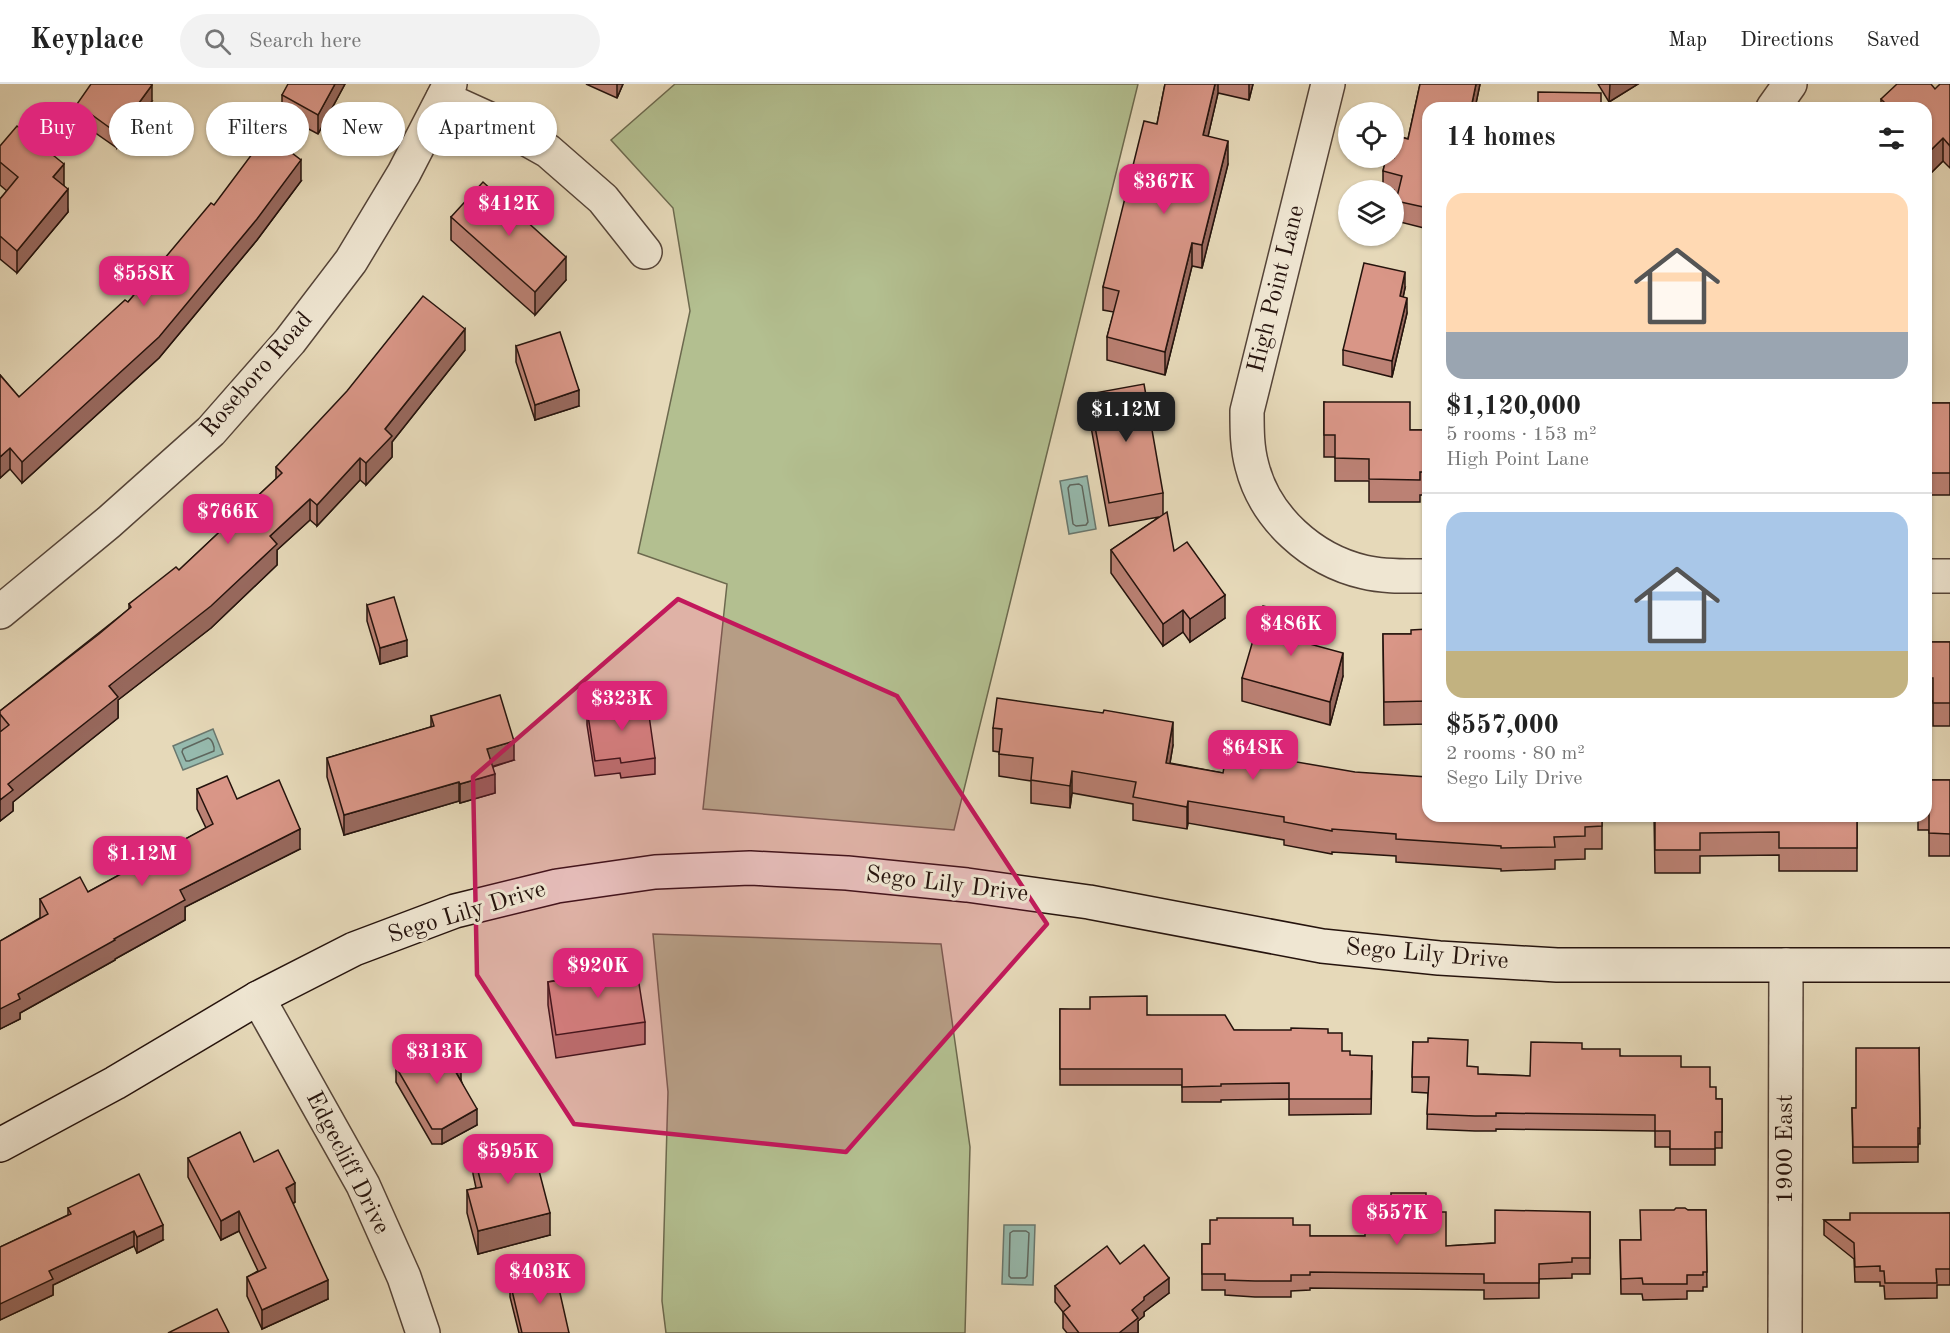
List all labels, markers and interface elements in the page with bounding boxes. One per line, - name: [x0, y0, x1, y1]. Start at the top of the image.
- search box: [180, 14, 600, 68]
- icon: search: [201, 25, 234, 58]
- text: Keyplace: [30, 27, 144, 55]
- text: Search here: [249, 30, 361, 52]
- text: Map: [1668, 30, 1707, 51]
- text: Directions: [1740, 30, 1834, 51]
- text: Saved: [1867, 30, 1920, 51]
- chip: Buy: [18, 102, 97, 156]
- chip: Rent: [109, 102, 194, 156]
- chip: Filters: [206, 102, 309, 156]
- chip: New: [321, 102, 405, 156]
- chip: Apartment: [417, 102, 557, 156]
- map controls: [1338, 102, 1404, 246]
- button: locate: [1338, 102, 1404, 168]
- icon: filters: [1875, 122, 1908, 155]
- text: 14 homes: [1446, 125, 1555, 151]
- pin: $367K: [1122, 164, 1206, 215]
- text: $367K: [1133, 173, 1195, 193]
- button: layers: [1338, 180, 1404, 246]
- pin: $412K: [467, 186, 551, 237]
- text: $412K: [478, 195, 540, 215]
- street label: High Point Lane: [1245, 203, 1309, 375]
- icon: home: [1623, 232, 1731, 340]
- pin: $558K: [102, 256, 186, 307]
- text: $558K: [113, 265, 175, 285]
- street label: Roseboro Road: [197, 308, 317, 442]
- pin: $1.12M: [1077, 392, 1175, 443]
- text: $1,120,000: [1446, 394, 1581, 420]
- text: $1.12M: [1091, 401, 1161, 421]
- text: 5 rooms · 153 m²: [1446, 425, 1596, 445]
- text: High Point Lane: [1446, 450, 1589, 470]
- pin: $766K: [186, 494, 270, 545]
- text: $766K: [197, 503, 259, 523]
- icon: home: [1623, 551, 1731, 659]
- pin: $486K: [1249, 606, 1333, 657]
- text: $486K: [1260, 615, 1322, 635]
- pin: $323K: [580, 681, 664, 732]
- text: $323K: [591, 690, 653, 710]
- text: $557,000: [1446, 713, 1559, 739]
- pin: $648K: [1211, 730, 1295, 781]
- text: $648K: [1222, 739, 1284, 759]
- text: 2 rooms · 80 m²: [1446, 744, 1585, 764]
- text: Sego Lily Drive: [1446, 769, 1582, 789]
- pin: $1.12M: [93, 836, 191, 887]
- text: $1.12M: [107, 845, 177, 865]
- street label: Sego Lily Drive: [864, 863, 1030, 907]
- street label: Sego Lily Drive: [385, 878, 549, 948]
- street label: Sego Lily Drive: [1344, 936, 1510, 974]
- pin: $920K: [556, 948, 640, 999]
- text: $920K: [567, 957, 629, 977]
- pin: $313K: [395, 1034, 479, 1085]
- text: $313K: [406, 1043, 468, 1063]
- street label: Edgecliff Drive: [301, 1088, 393, 1238]
- street label: 1900 East: [1774, 1094, 1798, 1204]
- pin: $595K: [466, 1134, 550, 1185]
- text: $595K: [477, 1143, 539, 1163]
- pin: $557K: [1355, 1195, 1439, 1246]
- text: $557K: [1366, 1204, 1428, 1224]
- pin: $403K: [498, 1254, 582, 1305]
- text: $403K: [509, 1263, 571, 1283]

